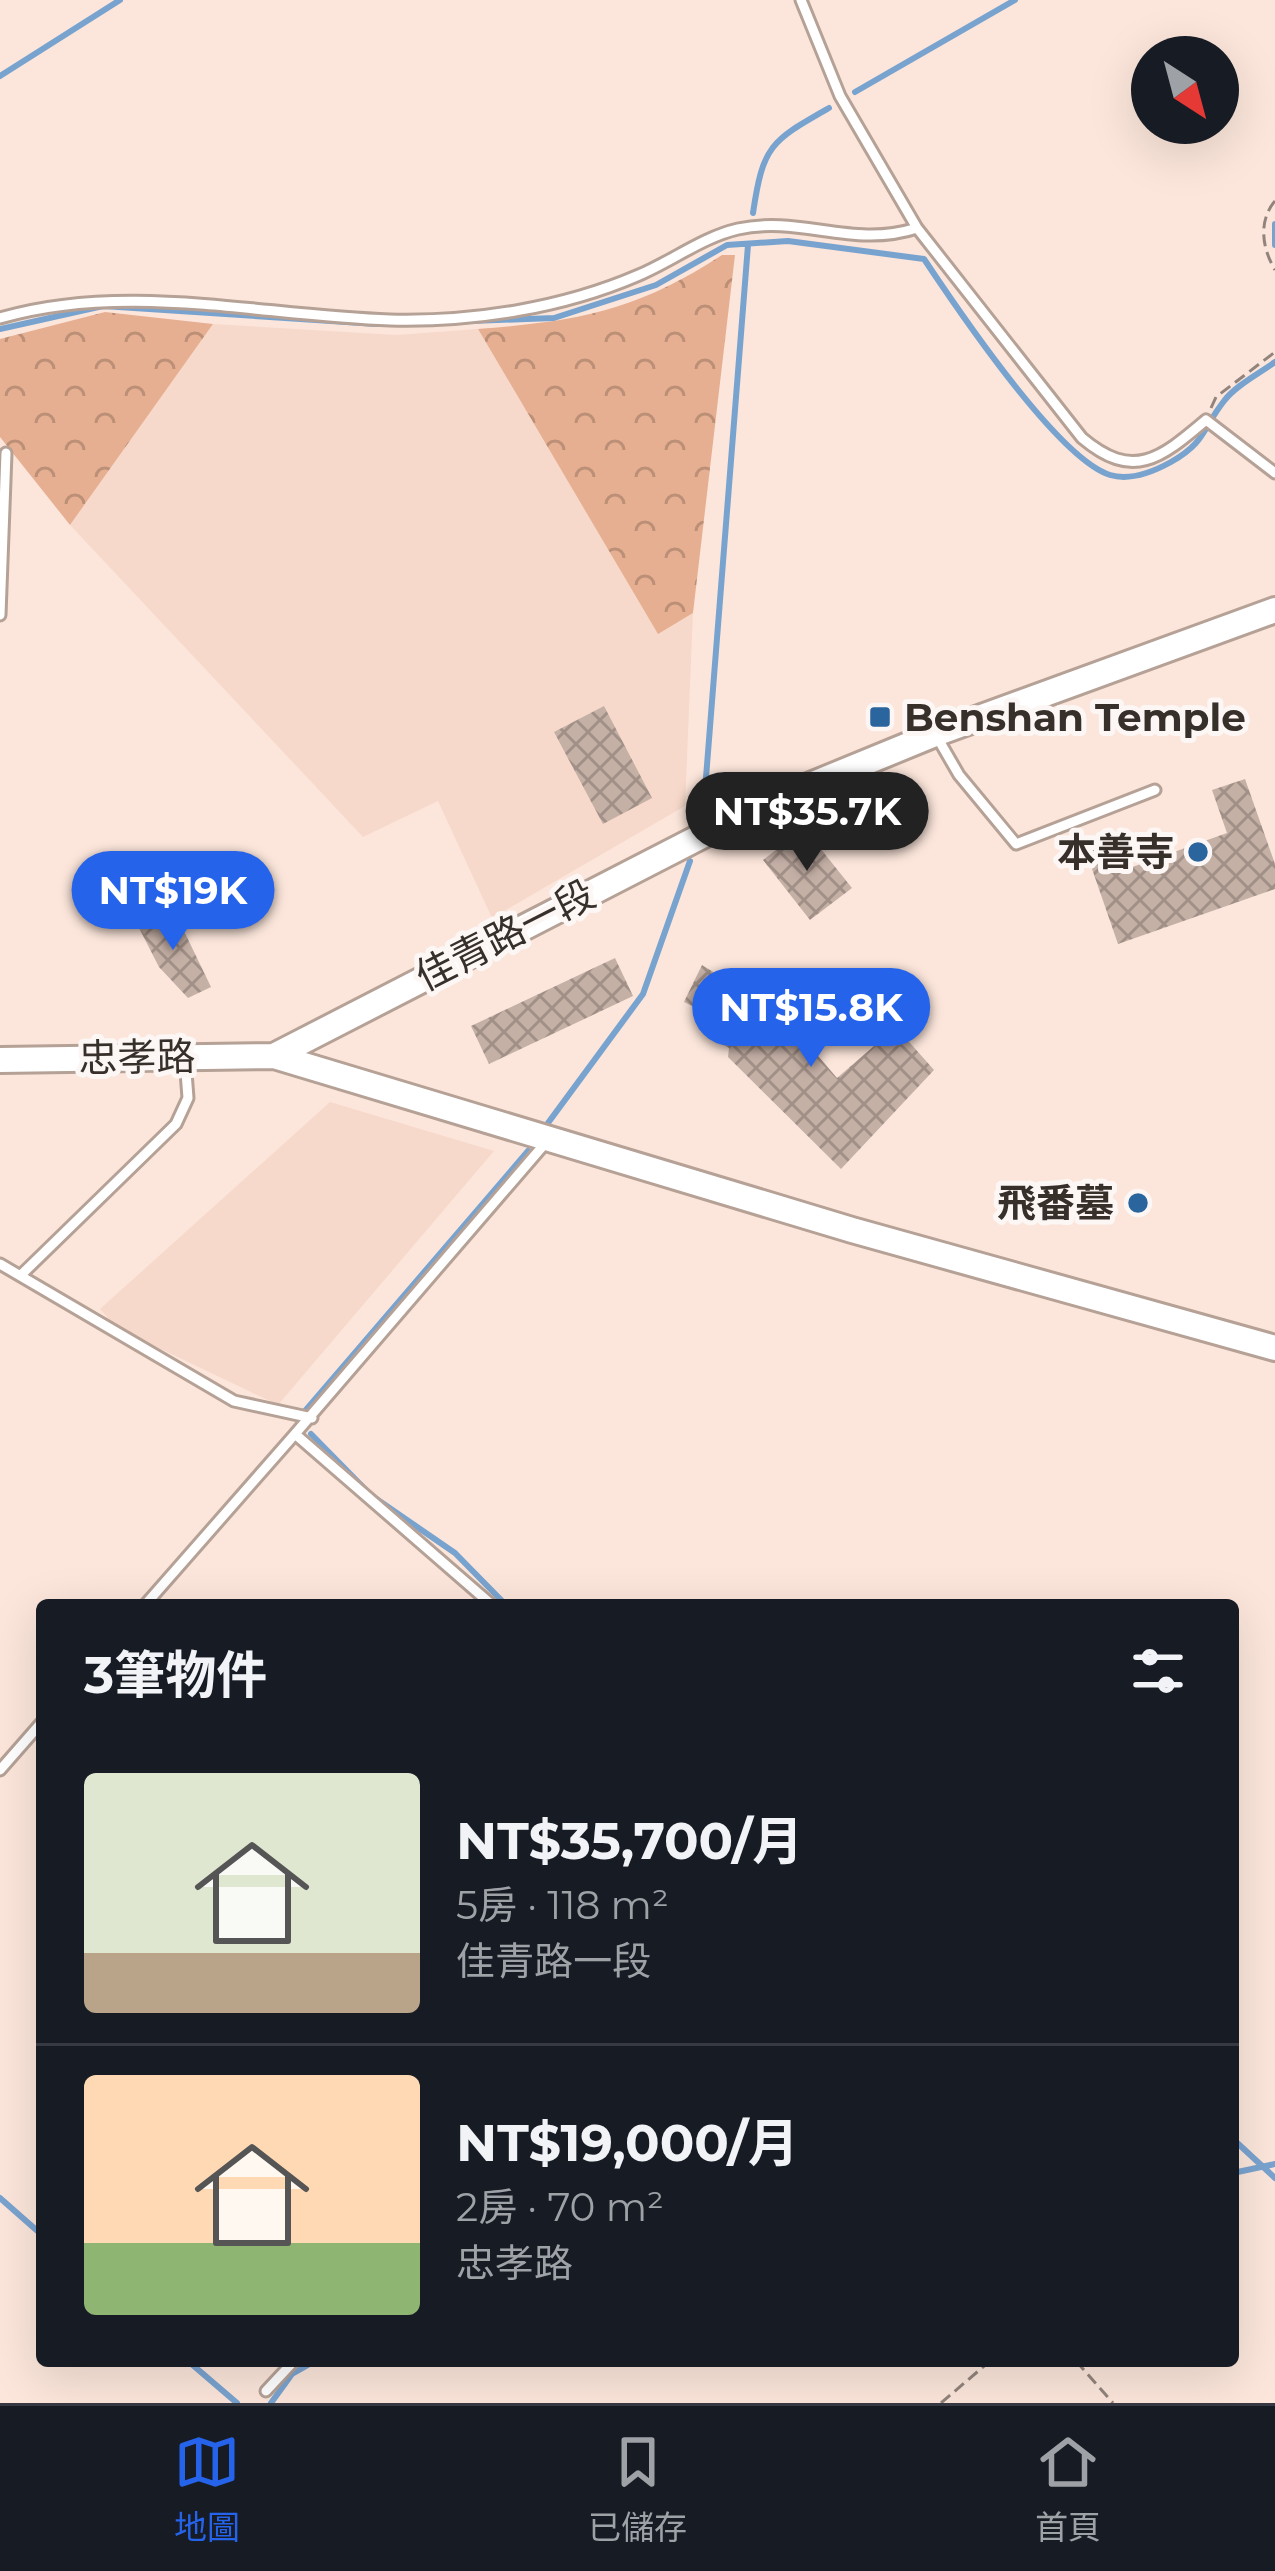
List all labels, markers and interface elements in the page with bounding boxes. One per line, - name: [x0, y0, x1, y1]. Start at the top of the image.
- north arrow: [1131, 36, 1239, 144]
- map controls: [1131, 36, 1239, 144]
- place label: Benshan Temple: [904, 693, 1246, 741]
- marker: Benshan Temple: [867, 704, 893, 730]
- pin: NT$35.7K: [683, 772, 931, 874]
- text: NT$35.7K: [713, 787, 901, 835]
- place label: 本善寺: [1057, 828, 1174, 876]
- marker: 本善寺: [1185, 839, 1211, 865]
- pin: NT$19K: [75, 851, 271, 953]
- text: NT$19K: [99, 866, 247, 914]
- street label: 佳青路一段: [407, 869, 603, 1001]
- pin: NT$15.8K: [687, 968, 935, 1070]
- text: NT$15.8K: [719, 983, 903, 1031]
- street label: 忠孝路: [78, 1032, 196, 1082]
- place label: 飛番墓: [997, 1179, 1114, 1227]
- marker: 飛番墓: [1125, 1190, 1151, 1216]
- icon: filters: [1125, 1638, 1191, 1704]
- text: 3筆物件: [84, 1644, 267, 1706]
- text: NT$35,700/月: [456, 1810, 803, 1872]
- icon: home: [180, 1821, 324, 1965]
- text: 5房 · 118 m²: [456, 1881, 669, 1929]
- text: 佳青路一段: [456, 1937, 651, 1985]
- text: NT$19,000/月: [456, 2112, 799, 2174]
- icon: home: [180, 2123, 324, 2267]
- text: 2房 · 70 m²: [456, 2183, 664, 2231]
- text: 忠孝路: [456, 2239, 573, 2287]
- tab: 地圖: [174, 2429, 240, 2549]
- tab: 已儲存: [588, 2429, 687, 2549]
- tab: 首頁: [1035, 2429, 1101, 2549]

